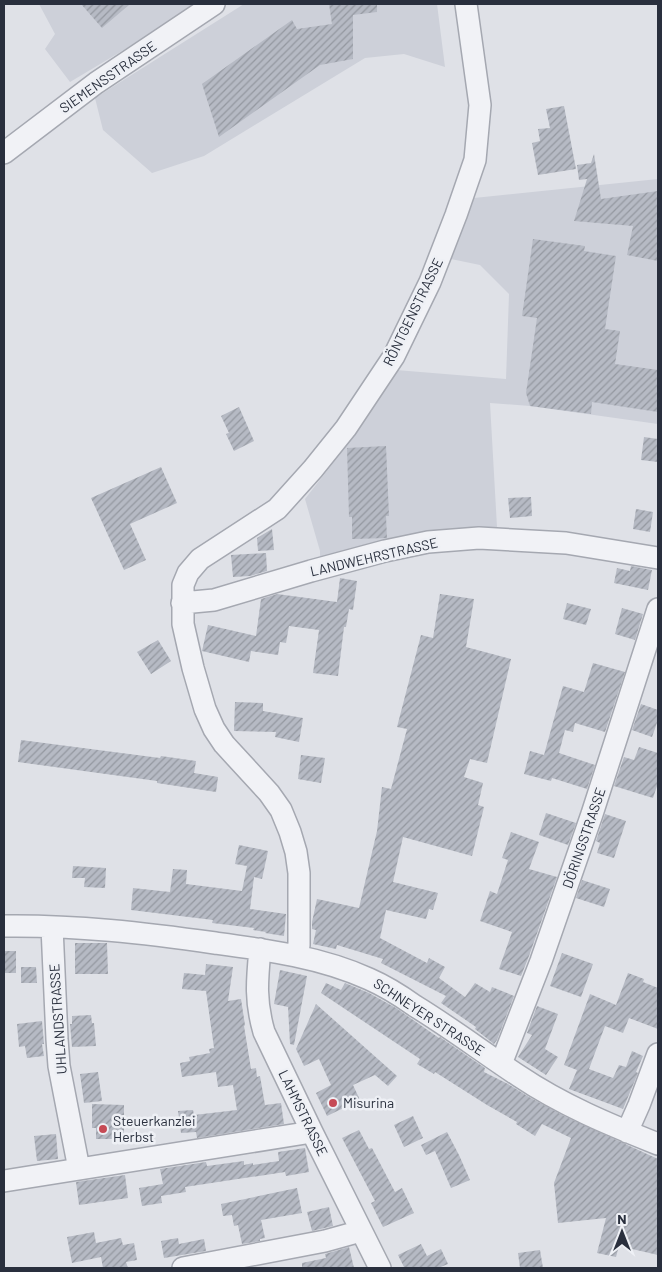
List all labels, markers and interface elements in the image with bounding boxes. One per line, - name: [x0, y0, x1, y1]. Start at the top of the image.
- street label: SIEMENSSTRASSE: [56, 37, 159, 116]
- street label: RÖNTGENSTRASSE: [379, 255, 446, 369]
- street label: LANDWEHRSTRASSE: [308, 534, 439, 579]
- street label: DÖRINGSTRASSE: [558, 785, 609, 890]
- street label: UHLANDSTRASSE: [45, 963, 70, 1075]
- street label: SCHNEYER STRASSE: [371, 974, 488, 1059]
- street label: LAHMSTRASSE: [275, 1067, 332, 1159]
- place label: Misurina: [343, 1094, 394, 1111]
- marker: Misurina: [327, 1097, 339, 1109]
- place label: Steuerkanzlei Herbst: [113, 1112, 196, 1145]
- marker: Steuerkanzlei Herbst: [97, 1123, 109, 1135]
- north arrow: [597, 1207, 647, 1257]
- text: N: [617, 1210, 627, 1227]

